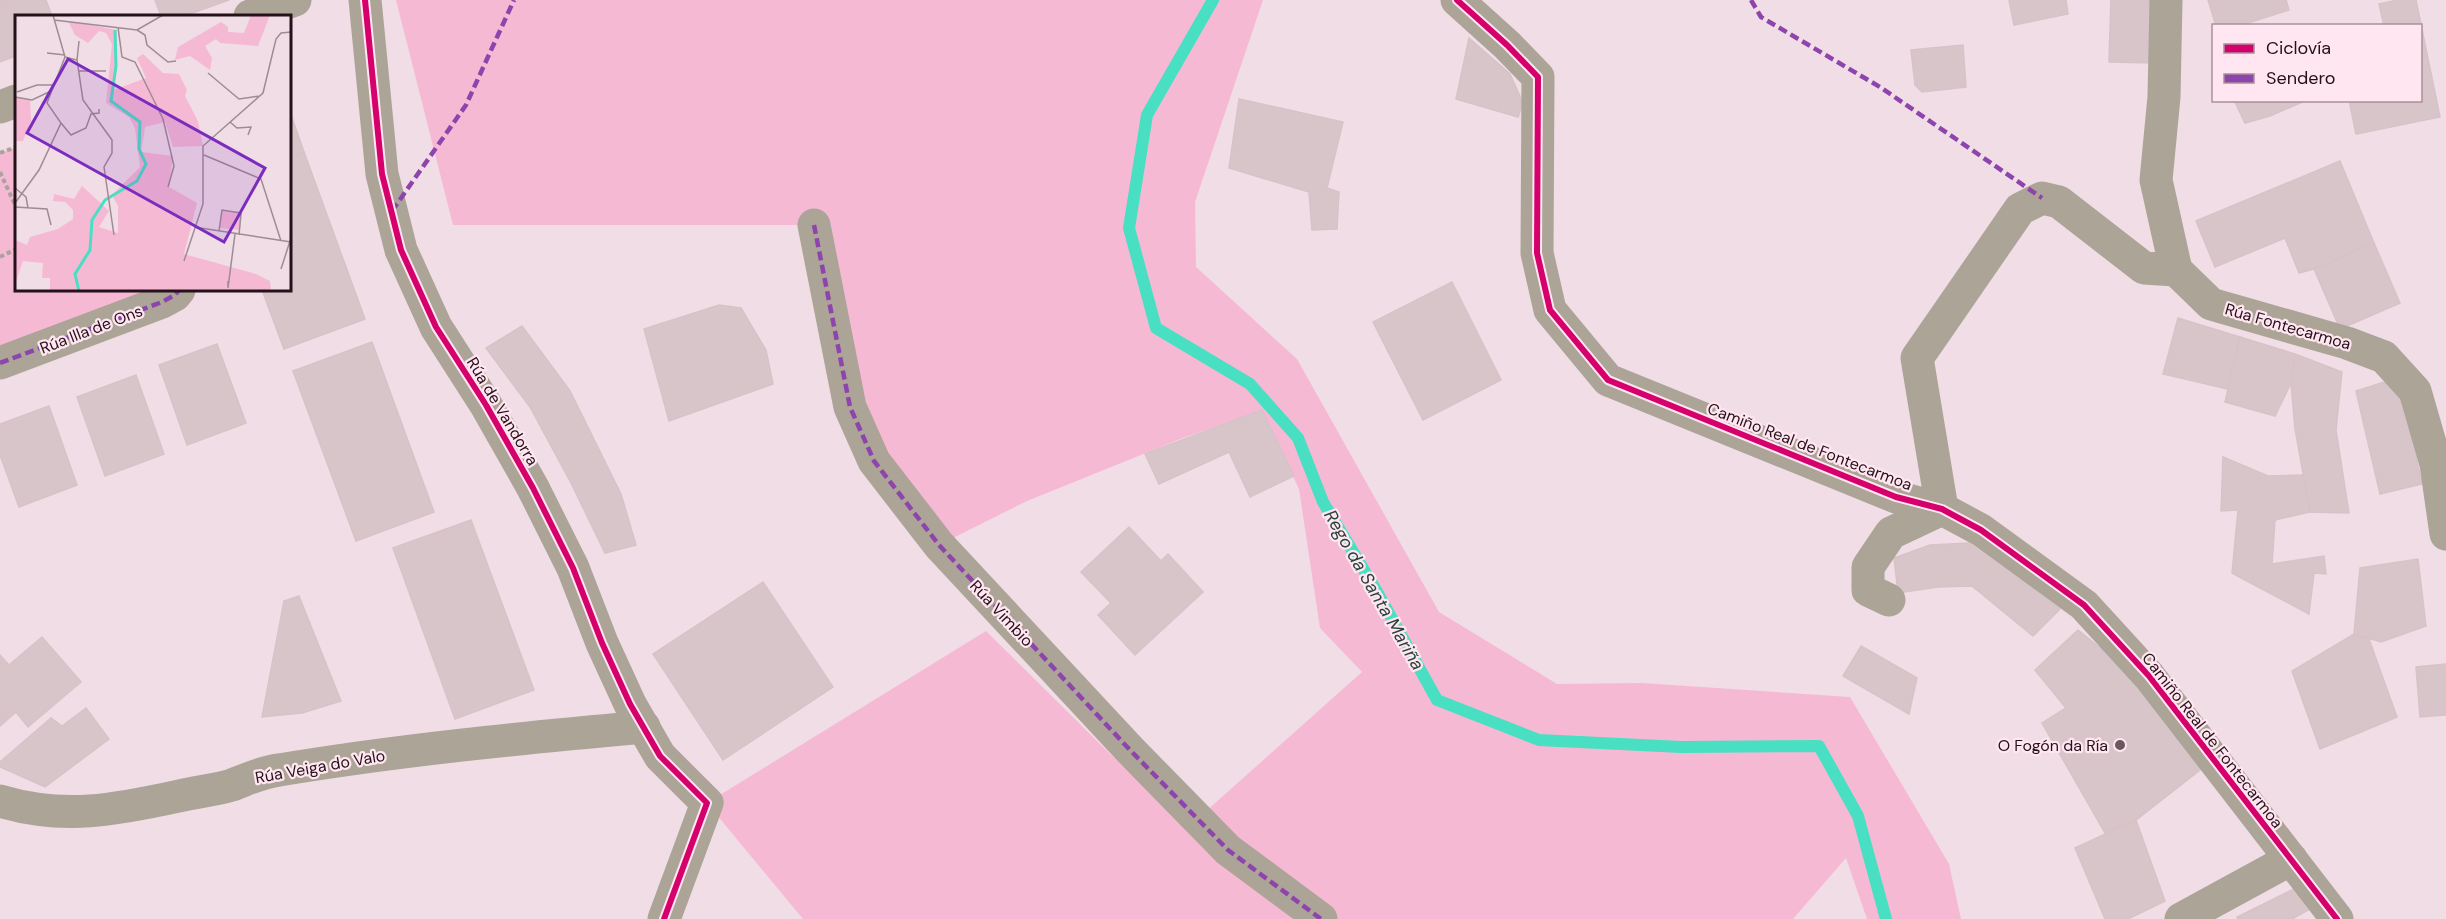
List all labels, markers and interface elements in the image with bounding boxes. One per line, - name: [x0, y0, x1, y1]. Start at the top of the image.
- inset map: [15, 15, 291, 291]
- legend: [2212, 24, 2422, 102]
- text: Ciclovía: [2266, 36, 2331, 60]
- text: Sendero: [2266, 66, 2336, 90]
- street label: Rúa Fontecarmoa: [2223, 298, 2353, 354]
- street label: Rúa Illa de Ons: [37, 300, 146, 359]
- street label: Rúa de Vandorra: [462, 353, 543, 469]
- street label: Camiño Real de Fontecarmoa: [1705, 398, 1915, 495]
- water label: Rego da Santa Mariña: [1318, 505, 1430, 675]
- street label: Rúa Vimbio: [965, 576, 1038, 651]
- street label: Camiño Real de Fontecarmoa: [2137, 648, 2288, 832]
- place label: O Fogón da Ría: [1998, 735, 2108, 756]
- marker: O Fogón da Ría: [2113, 738, 2127, 752]
- street label: Rúa Veiga do Valo: [254, 745, 387, 788]

